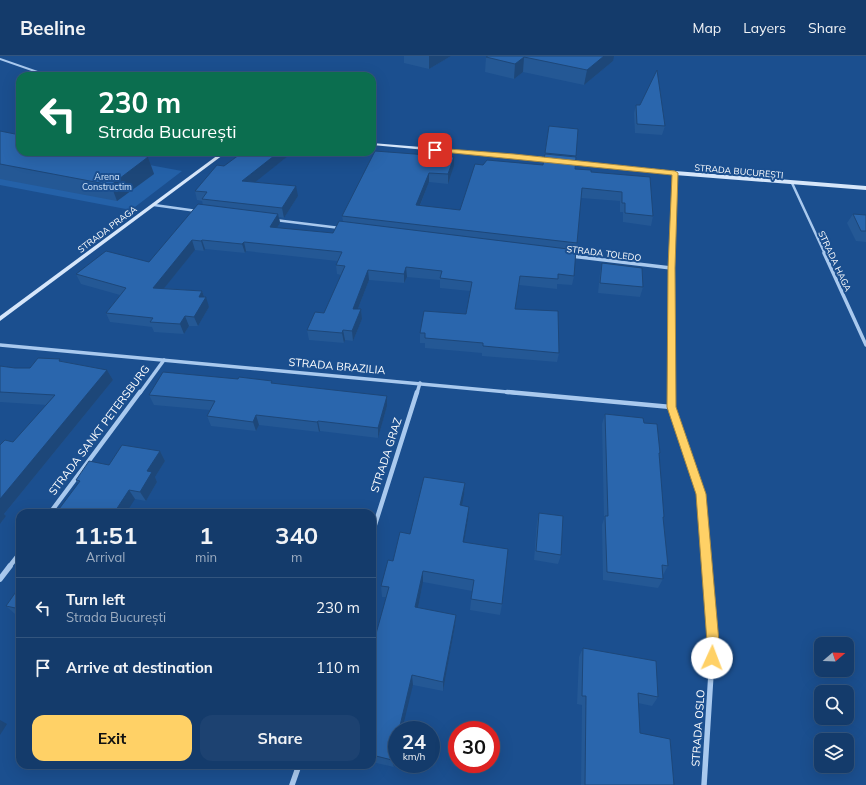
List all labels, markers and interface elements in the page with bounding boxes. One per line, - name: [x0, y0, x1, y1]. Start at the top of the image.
- text: Beeline: [20, 16, 86, 40]
- text: Map: [692, 19, 721, 37]
- text: Layers: [743, 19, 786, 37]
- text: Share: [808, 19, 846, 37]
- text: 230 m: [98, 85, 181, 120]
- icon: left: [32, 88, 84, 140]
- text: Strada București: [98, 120, 237, 143]
- pin: [418, 133, 452, 167]
- icon: arrive: [424, 139, 446, 161]
- street label: STRADA BUCUREȘTI: [694, 162, 784, 181]
- park label: Arena Constructim: [82, 171, 132, 192]
- street label: STRADA PRAGA: [75, 203, 139, 255]
- street label: STRADA HAGA: [816, 229, 854, 293]
- street label: STRADA TOLEDO: [566, 243, 642, 263]
- street label: STRADA BRAZILIA: [288, 355, 386, 377]
- street label: STRADA SANKT PETERSBURG: [45, 362, 153, 498]
- street label: STRADA GRAZ: [367, 415, 405, 494]
- text: 11:51: [74, 520, 137, 550]
- text: 1: [199, 520, 213, 550]
- text: 340: [275, 520, 318, 550]
- text: Arrival: [86, 549, 125, 565]
- text: min: [195, 549, 217, 565]
- text: m: [291, 549, 302, 565]
- text: Turn left: [66, 590, 125, 609]
- icon: left: [32, 597, 54, 619]
- text: 230 m: [316, 598, 360, 617]
- text: Strada București: [66, 609, 166, 625]
- position arrow: [691, 637, 733, 679]
- north arrow: [814, 637, 854, 677]
- map controls: [814, 637, 854, 773]
- icon: arrive: [32, 657, 54, 679]
- text: Arrive at destination: [66, 658, 213, 677]
- text: 110 m: [316, 658, 360, 677]
- button: search: [814, 685, 854, 725]
- street label: STRADA OSLO: [688, 689, 708, 767]
- button: Exit: [32, 715, 192, 761]
- button: Share: [200, 715, 360, 761]
- speed limit sign: 30: [448, 721, 500, 773]
- text: 24: [402, 729, 426, 754]
- button: layers: [814, 733, 854, 773]
- text: km/h: [403, 750, 425, 763]

